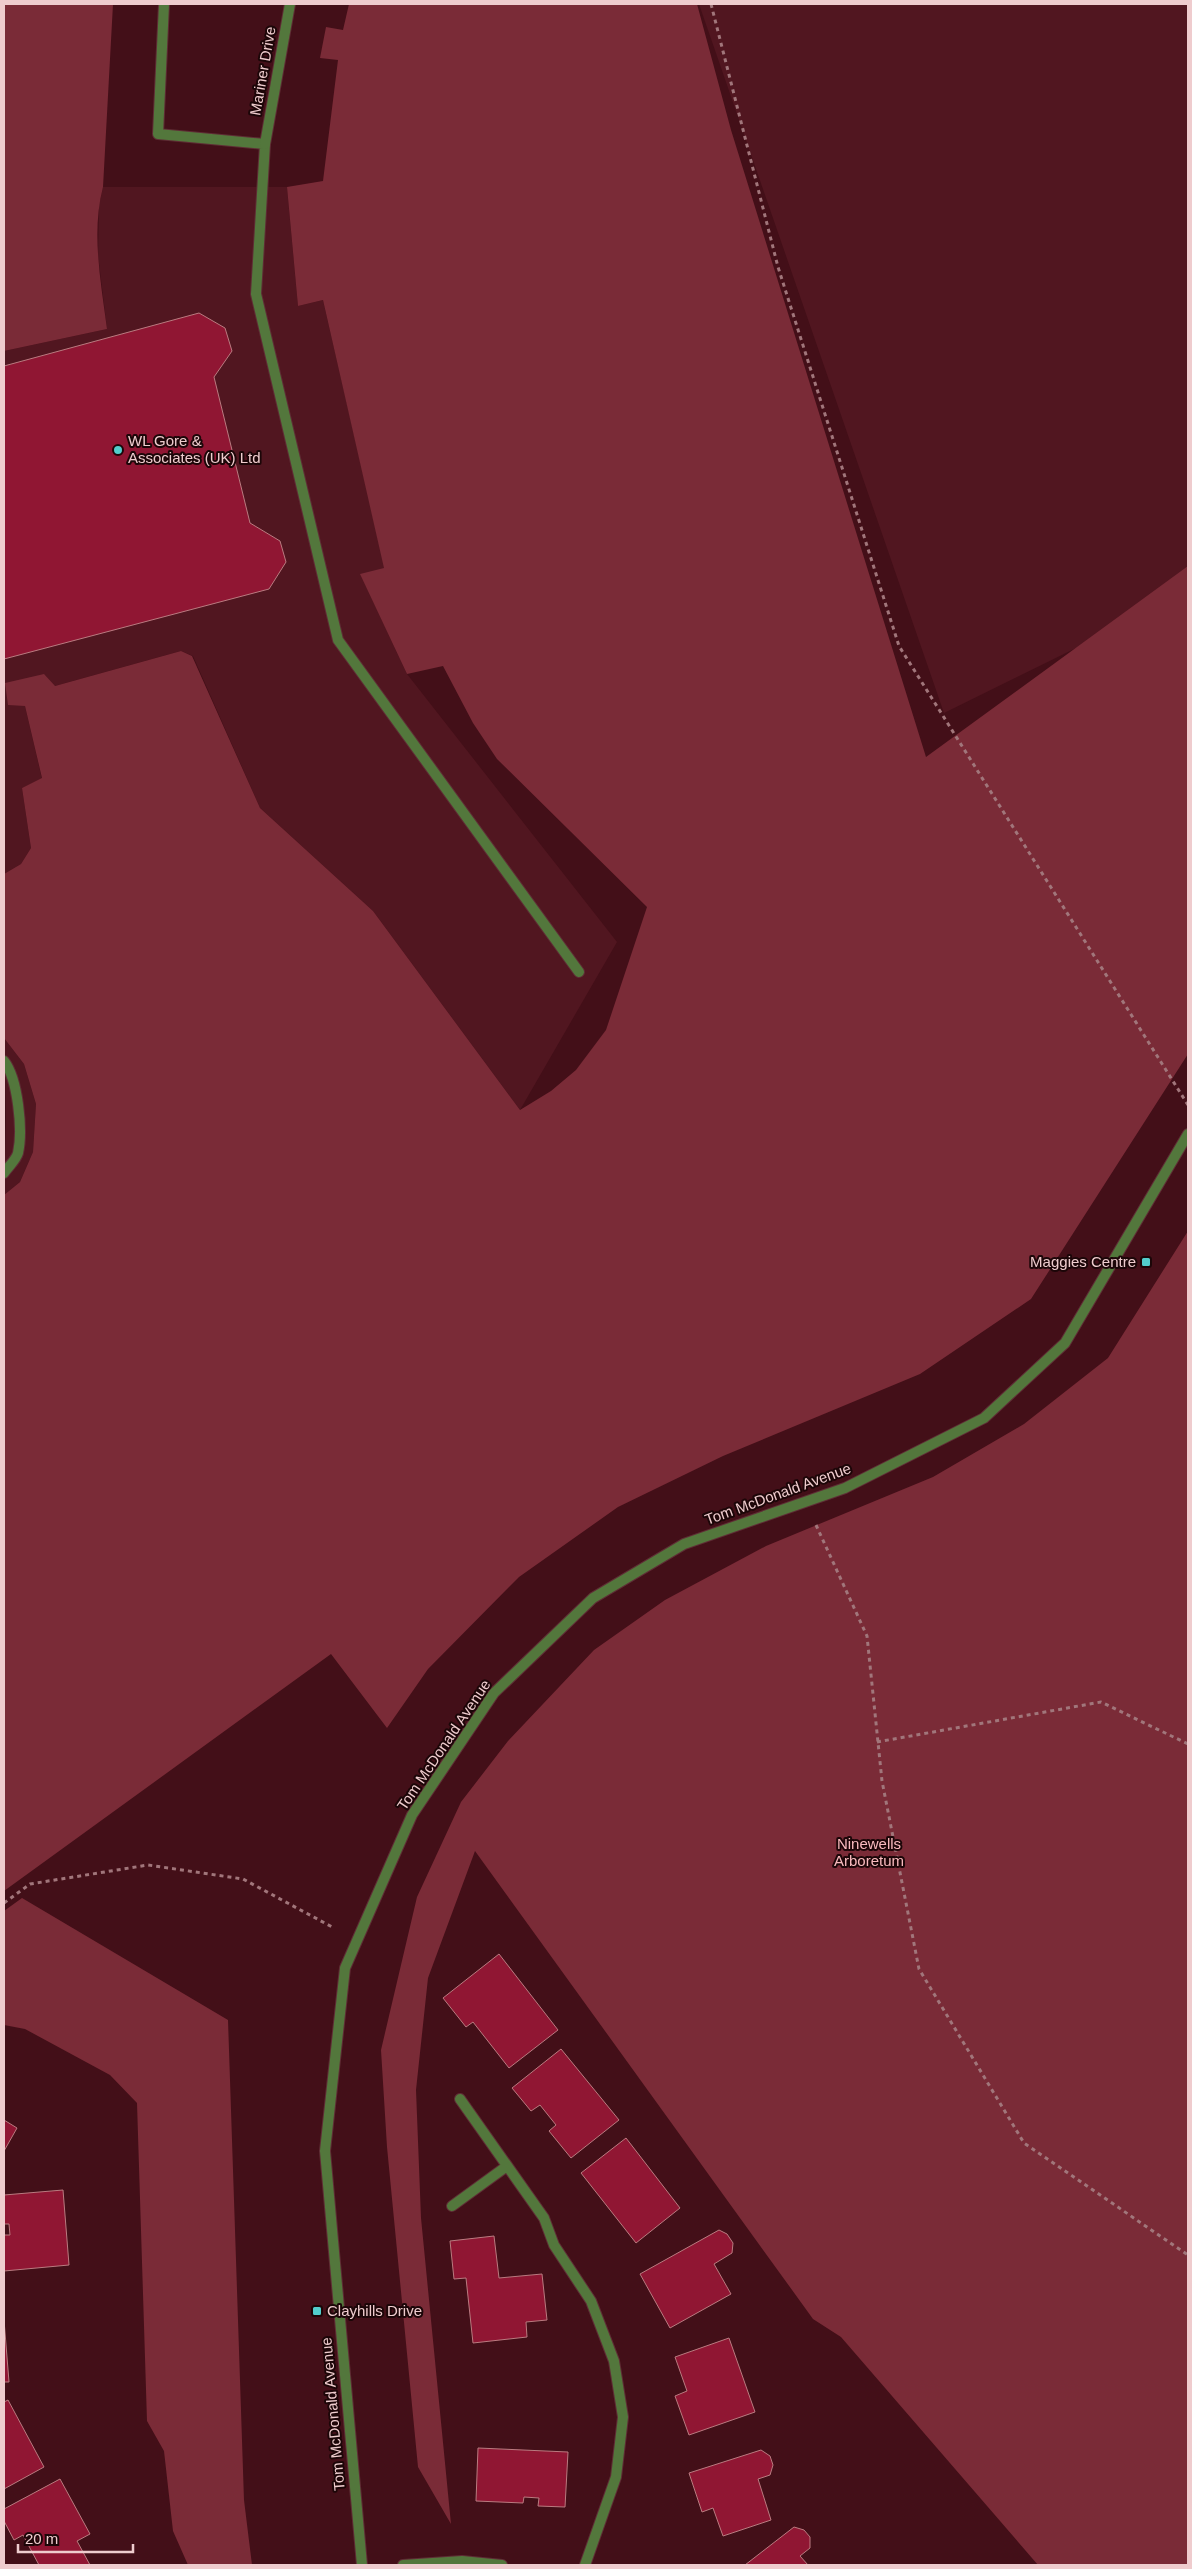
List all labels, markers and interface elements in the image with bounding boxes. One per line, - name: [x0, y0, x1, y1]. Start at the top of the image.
- street label: Mariner Drive: [246, 25, 279, 117]
- place label: WL Gore & Associates (UK) Ltd: [128, 432, 261, 466]
- marker: WL Gore & Associates (UK) Ltd: [112, 444, 124, 456]
- place label: Maggies Centre: [1030, 1253, 1136, 1270]
- marker: Maggies Centre: [1140, 1256, 1152, 1268]
- street label: Tom McDonald Avenue: [703, 1459, 853, 1528]
- street label: Tom McDonald Avenue: [393, 1676, 494, 1813]
- park label: Ninewells Arboretum: [834, 1835, 904, 1869]
- place label: Clayhills Drive: [327, 2302, 422, 2319]
- marker: Clayhills Drive: [311, 2305, 323, 2317]
- street label: Tom McDonald Avenue: [317, 2337, 348, 2491]
- scale bar: [18, 2522, 132, 2554]
- text: 20 m: [25, 2530, 58, 2547]

